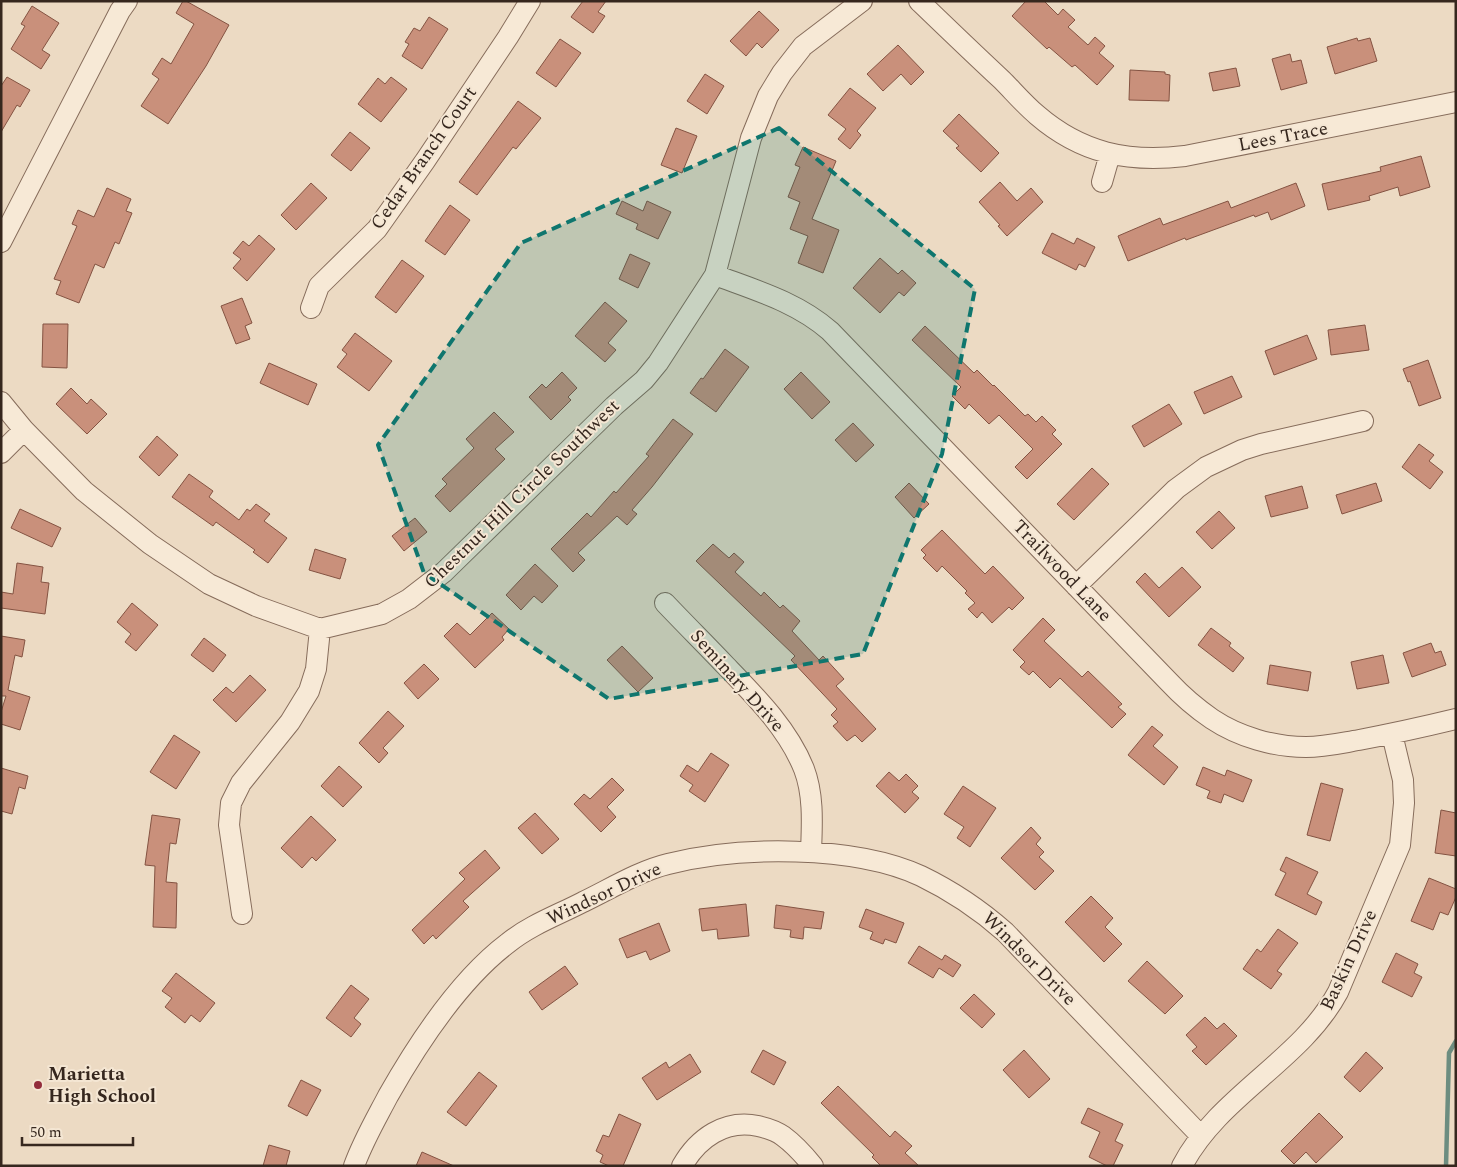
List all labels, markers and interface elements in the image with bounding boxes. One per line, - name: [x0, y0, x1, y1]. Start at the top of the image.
- street label: Cedar Branch Court: [363, 80, 485, 236]
- street label: Lees Trace: [1236, 114, 1330, 160]
- street label: Chestnut Hill Circle Southwest: [417, 392, 627, 596]
- street label: Trailwood Lane: [1005, 513, 1119, 629]
- street label: Seminary Drive: [683, 623, 791, 739]
- street label: Windsor Drive: [542, 855, 666, 933]
- street label: Windsor Drive: [975, 905, 1083, 1013]
- street label: Baskin Drive: [1313, 905, 1385, 1015]
- place label: Marietta High School: [48, 1060, 156, 1111]
- marker: Marietta High School: [32, 1079, 44, 1091]
- scale bar: [22, 1114, 134, 1146]
- text: 50 m: [30, 1121, 62, 1144]

